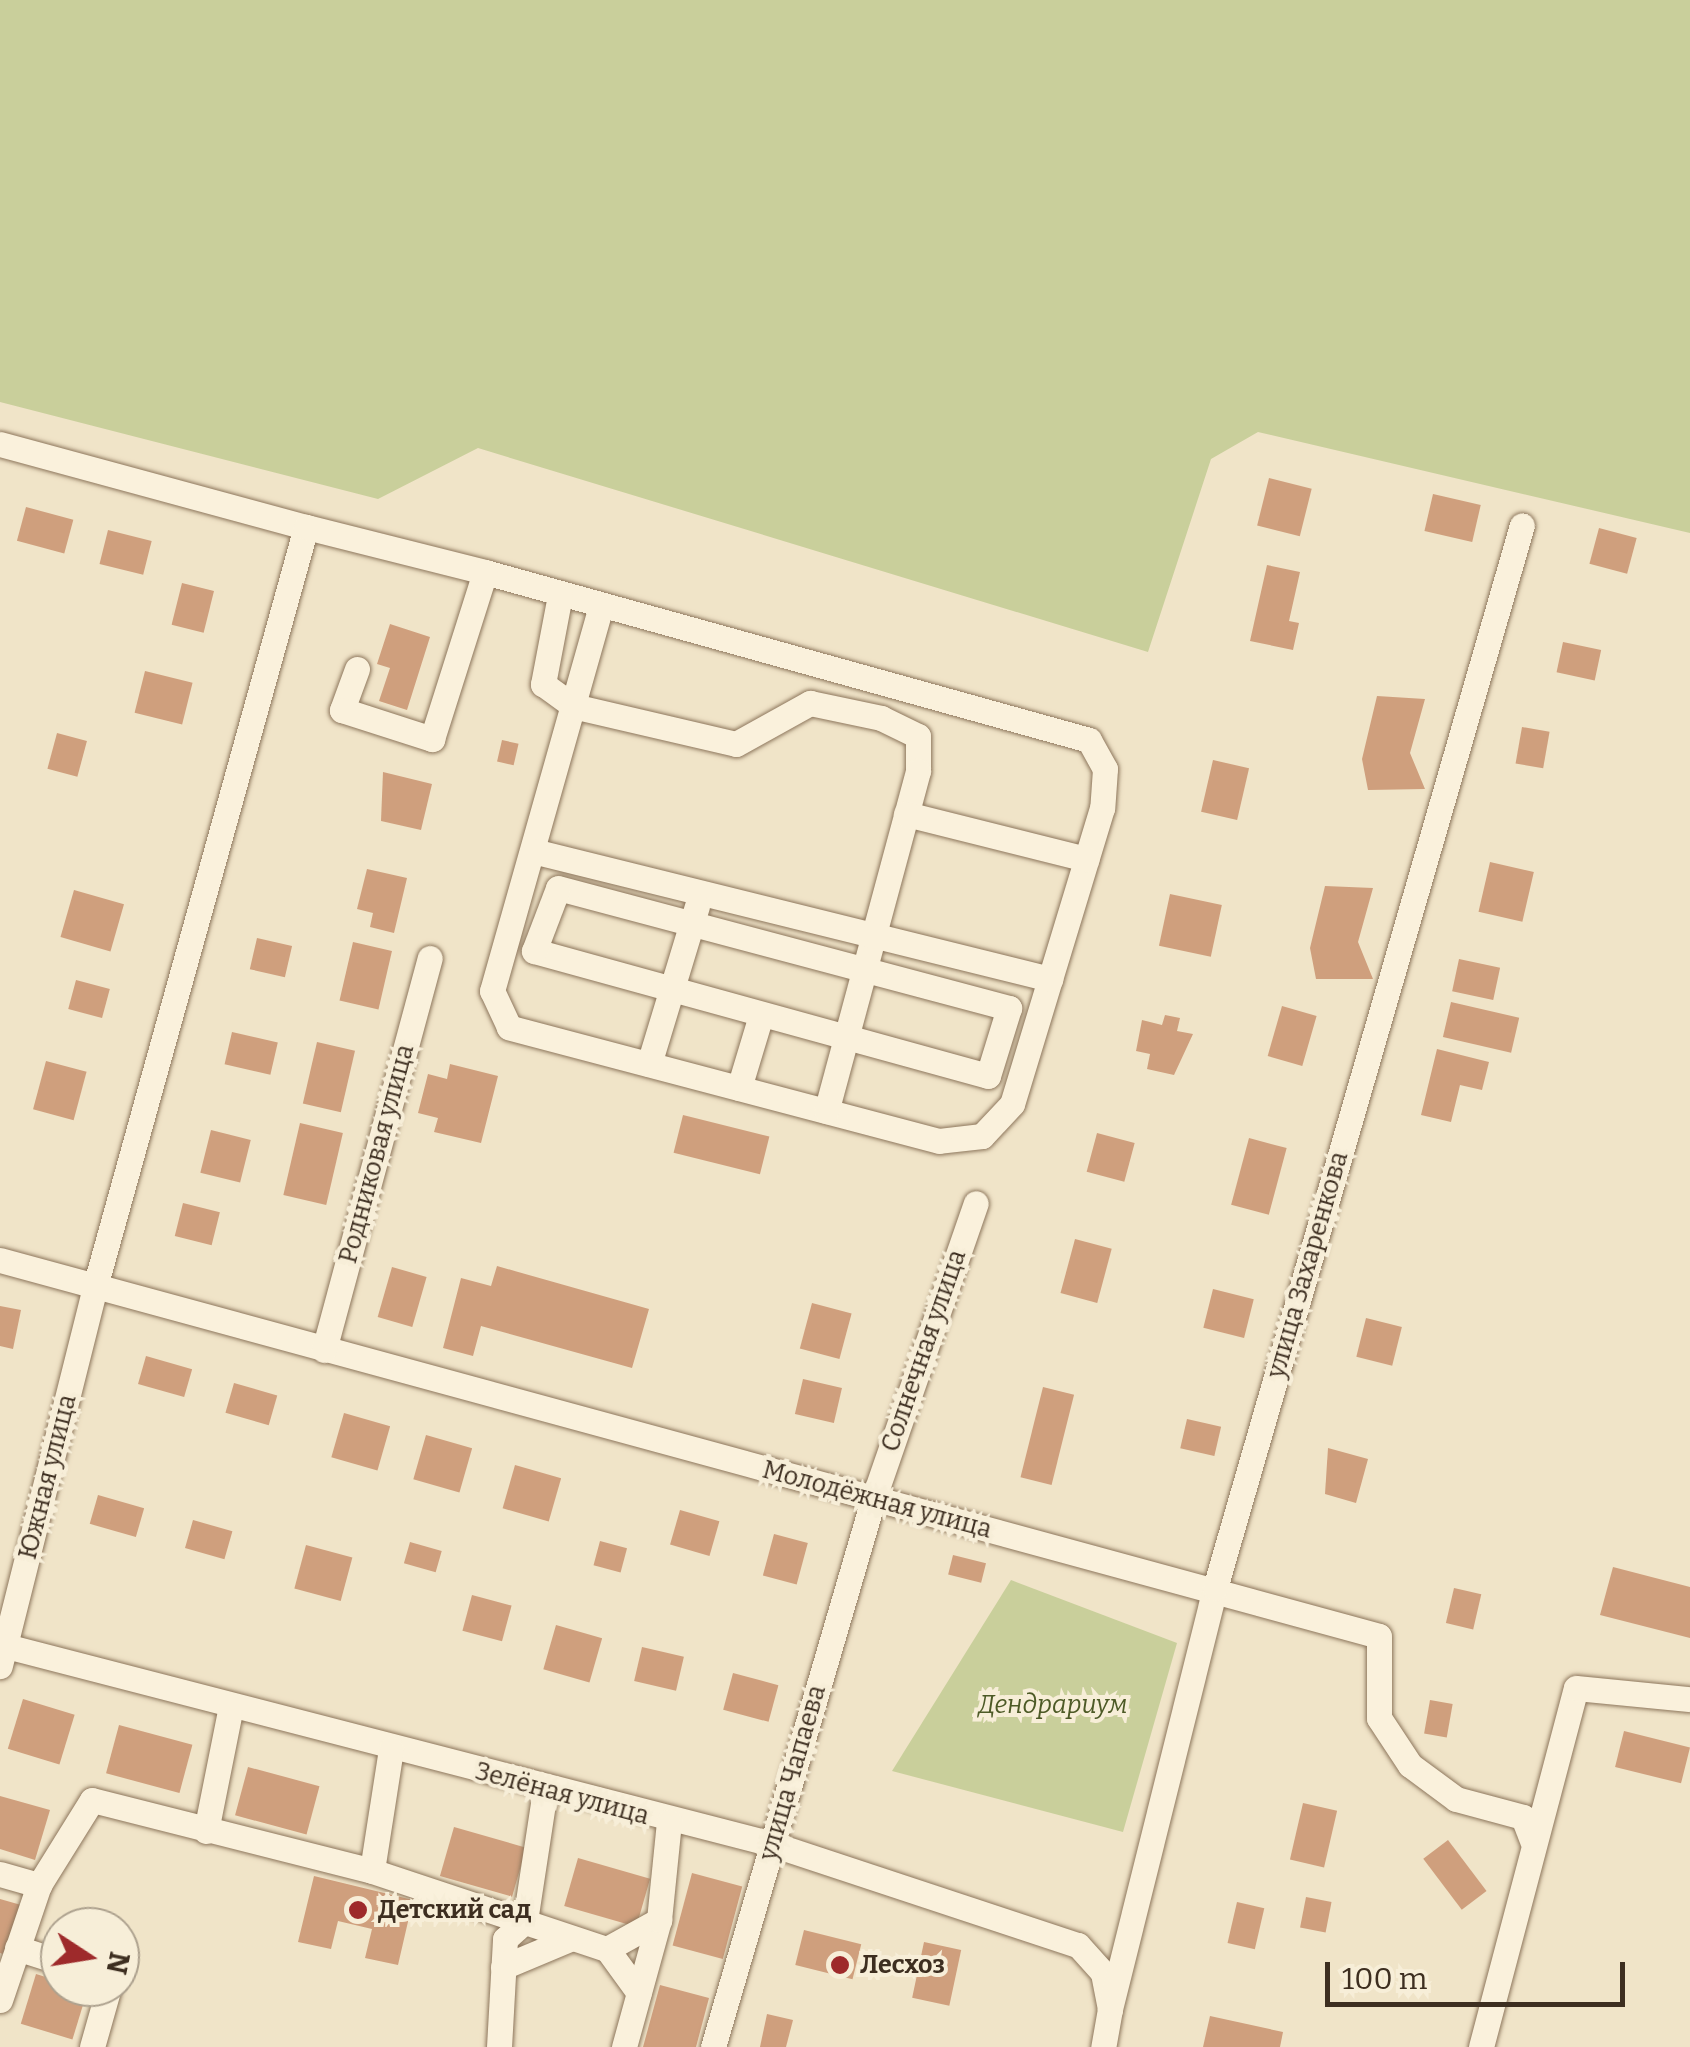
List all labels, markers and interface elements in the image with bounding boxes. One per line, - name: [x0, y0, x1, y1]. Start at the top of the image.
- street label: Родниковая улица: [333, 1041, 421, 1267]
- street label: улица Захаренкова: [1261, 1148, 1355, 1382]
- street label: Солнечная улица: [875, 1246, 973, 1456]
- street label: Южная улица: [13, 1392, 83, 1562]
- street label: Молодёжная улица: [759, 1455, 995, 1545]
- street label: улица Чапаева: [754, 1682, 832, 1864]
- park label: Дендрариум: [979, 1690, 1127, 1720]
- street label: Зелёная улица: [472, 1756, 652, 1832]
- place label: Детский сад: [378, 1895, 531, 1925]
- marker: Детский сад: [347, 1899, 369, 1921]
- north arrow: [40, 1907, 140, 2007]
- scale bar: [1330, 1942, 1630, 2004]
- text: N: [99, 1949, 136, 1977]
- place label: Лесхоз: [860, 1950, 945, 1980]
- marker: Лесхоз: [829, 1954, 851, 1976]
- text: 100 m: [1342, 1961, 1427, 1997]

